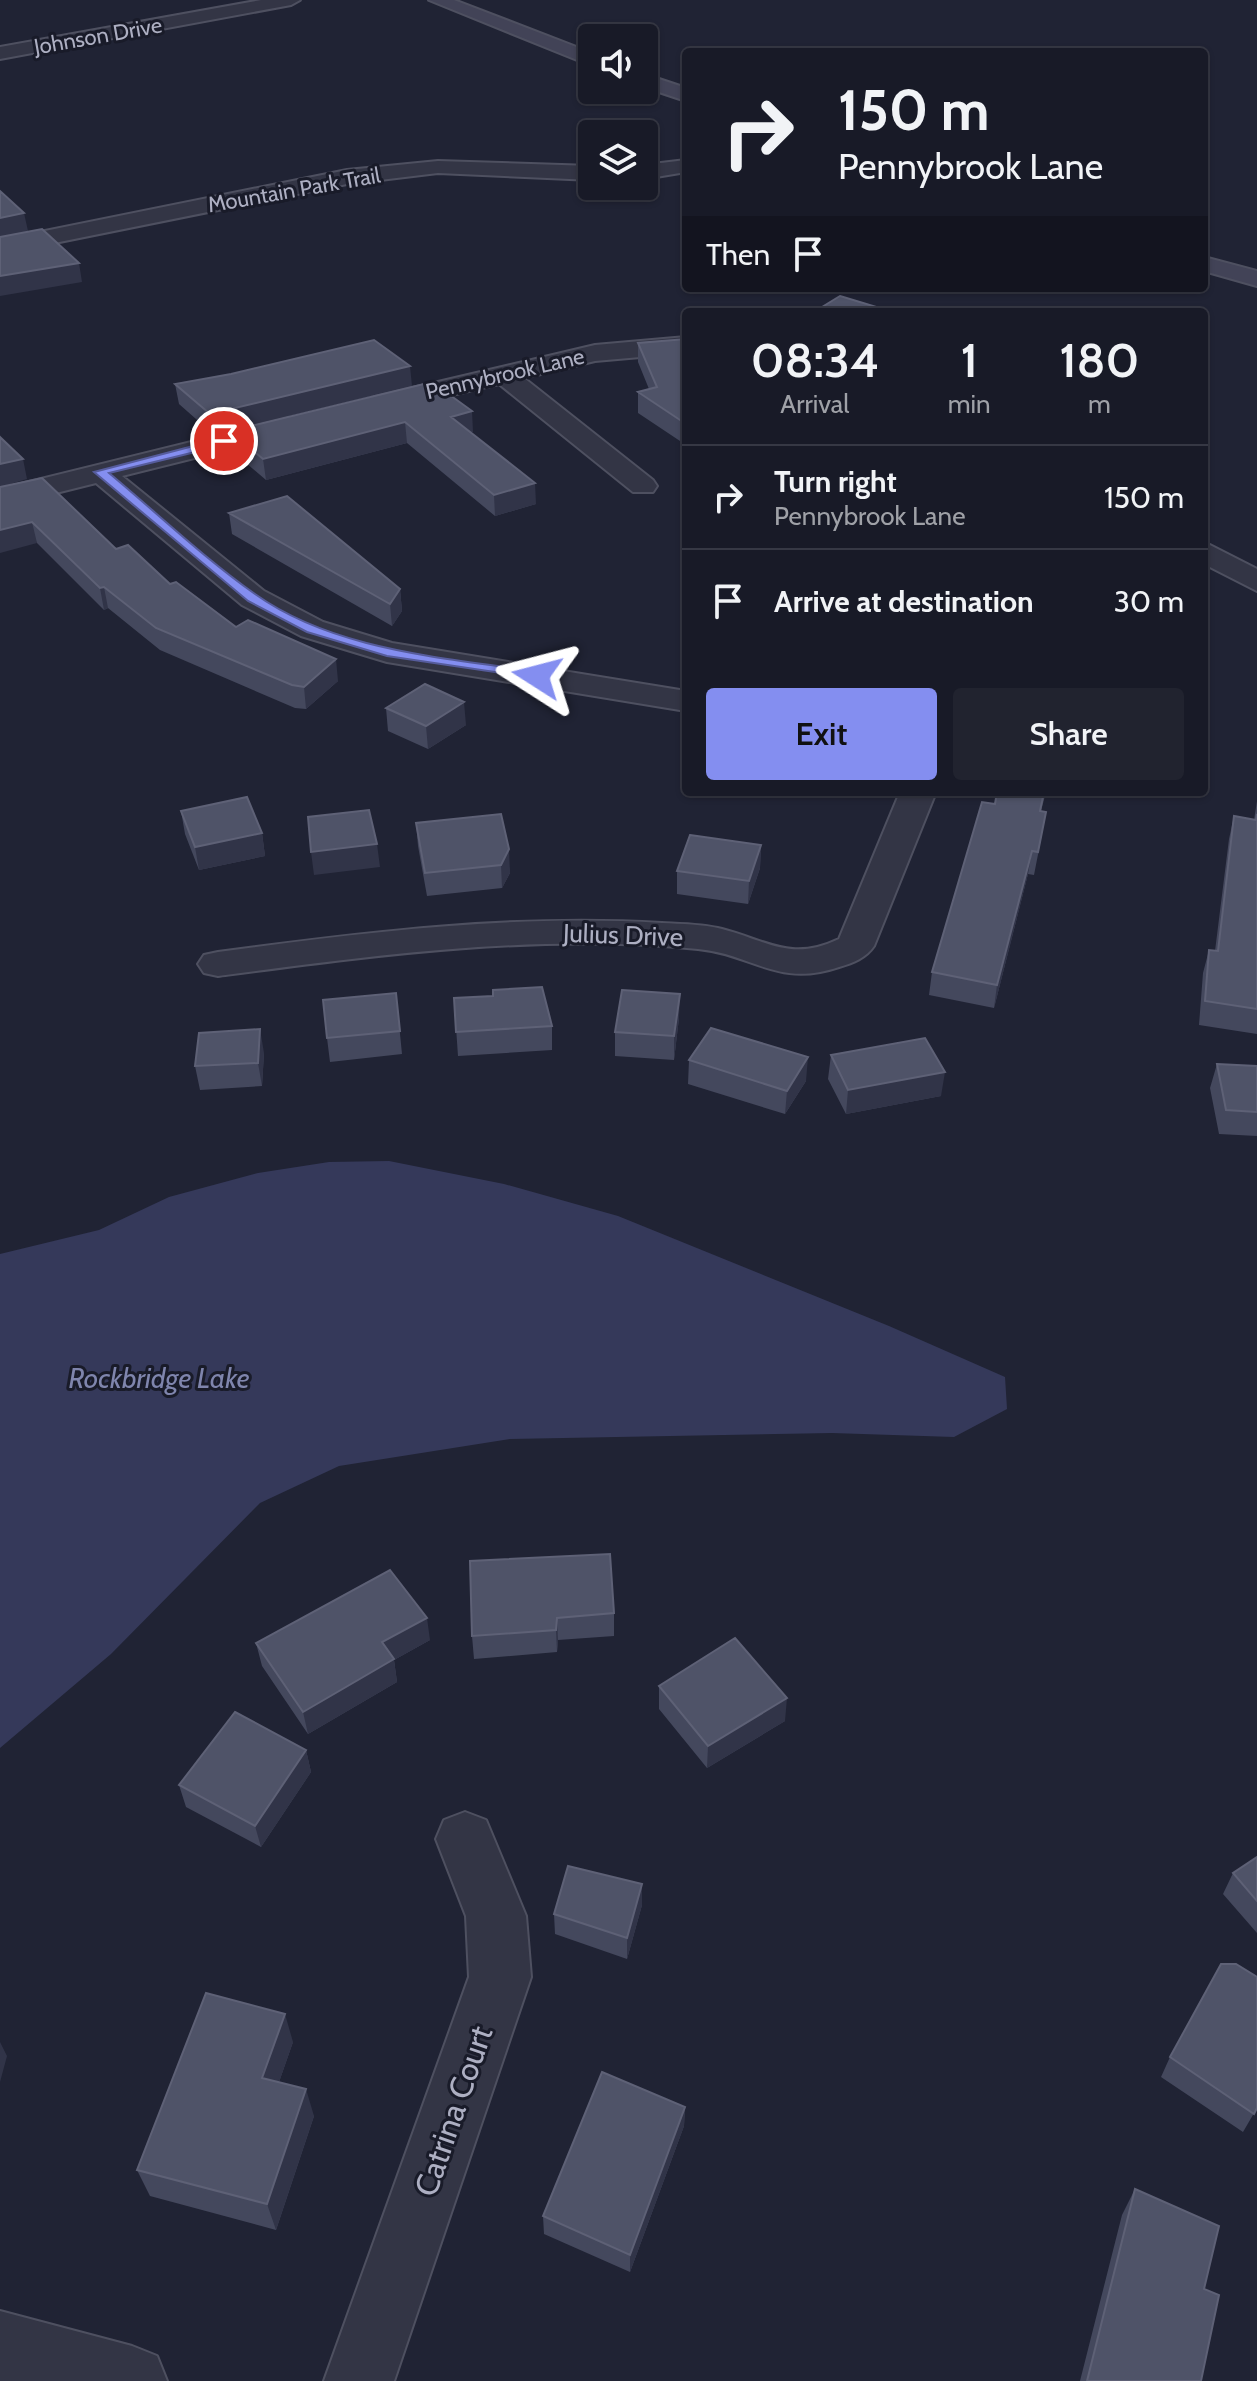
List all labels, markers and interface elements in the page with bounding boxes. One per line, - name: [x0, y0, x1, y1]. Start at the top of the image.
- street label: Johnson Drive: [31, 11, 164, 61]
- map controls: [578, 24, 658, 200]
- button: sound: [578, 24, 658, 104]
- text: 150 m: [838, 76, 990, 144]
- icon: right: [706, 80, 810, 184]
- button: layers: [578, 120, 658, 200]
- text: Pennybrook Lane: [838, 144, 1103, 188]
- street label: Mountain Park Trail: [206, 161, 383, 218]
- icon: arrive: [786, 232, 830, 276]
- text: Then: [706, 236, 770, 273]
- text: 08:34: [751, 331, 879, 389]
- text: 1: [961, 331, 978, 389]
- text: 180: [1059, 331, 1139, 389]
- street label: Pennybrook Lane: [423, 343, 587, 405]
- text: Arrival: [780, 388, 849, 420]
- text: min: [948, 388, 991, 420]
- text: m: [1088, 388, 1111, 420]
- pin: [190, 407, 258, 475]
- icon: arrive: [202, 419, 246, 463]
- text: Turn right: [774, 463, 897, 500]
- icon: right: [706, 475, 750, 519]
- text: 150 m: [1104, 479, 1184, 516]
- text: Pennybrook Lane: [774, 500, 965, 532]
- icon: arrive: [706, 579, 750, 623]
- text: Arrive at destination: [774, 583, 1034, 620]
- text: 30 m: [1114, 583, 1184, 620]
- position arrow: [495, 634, 579, 718]
- button: Exit: [706, 688, 937, 780]
- button: Share: [953, 688, 1184, 780]
- street label: Julius Drive: [561, 917, 684, 953]
- water label: Rockbridge Lake: [68, 1361, 250, 1395]
- street label: Catrina Court: [406, 2021, 500, 2201]

